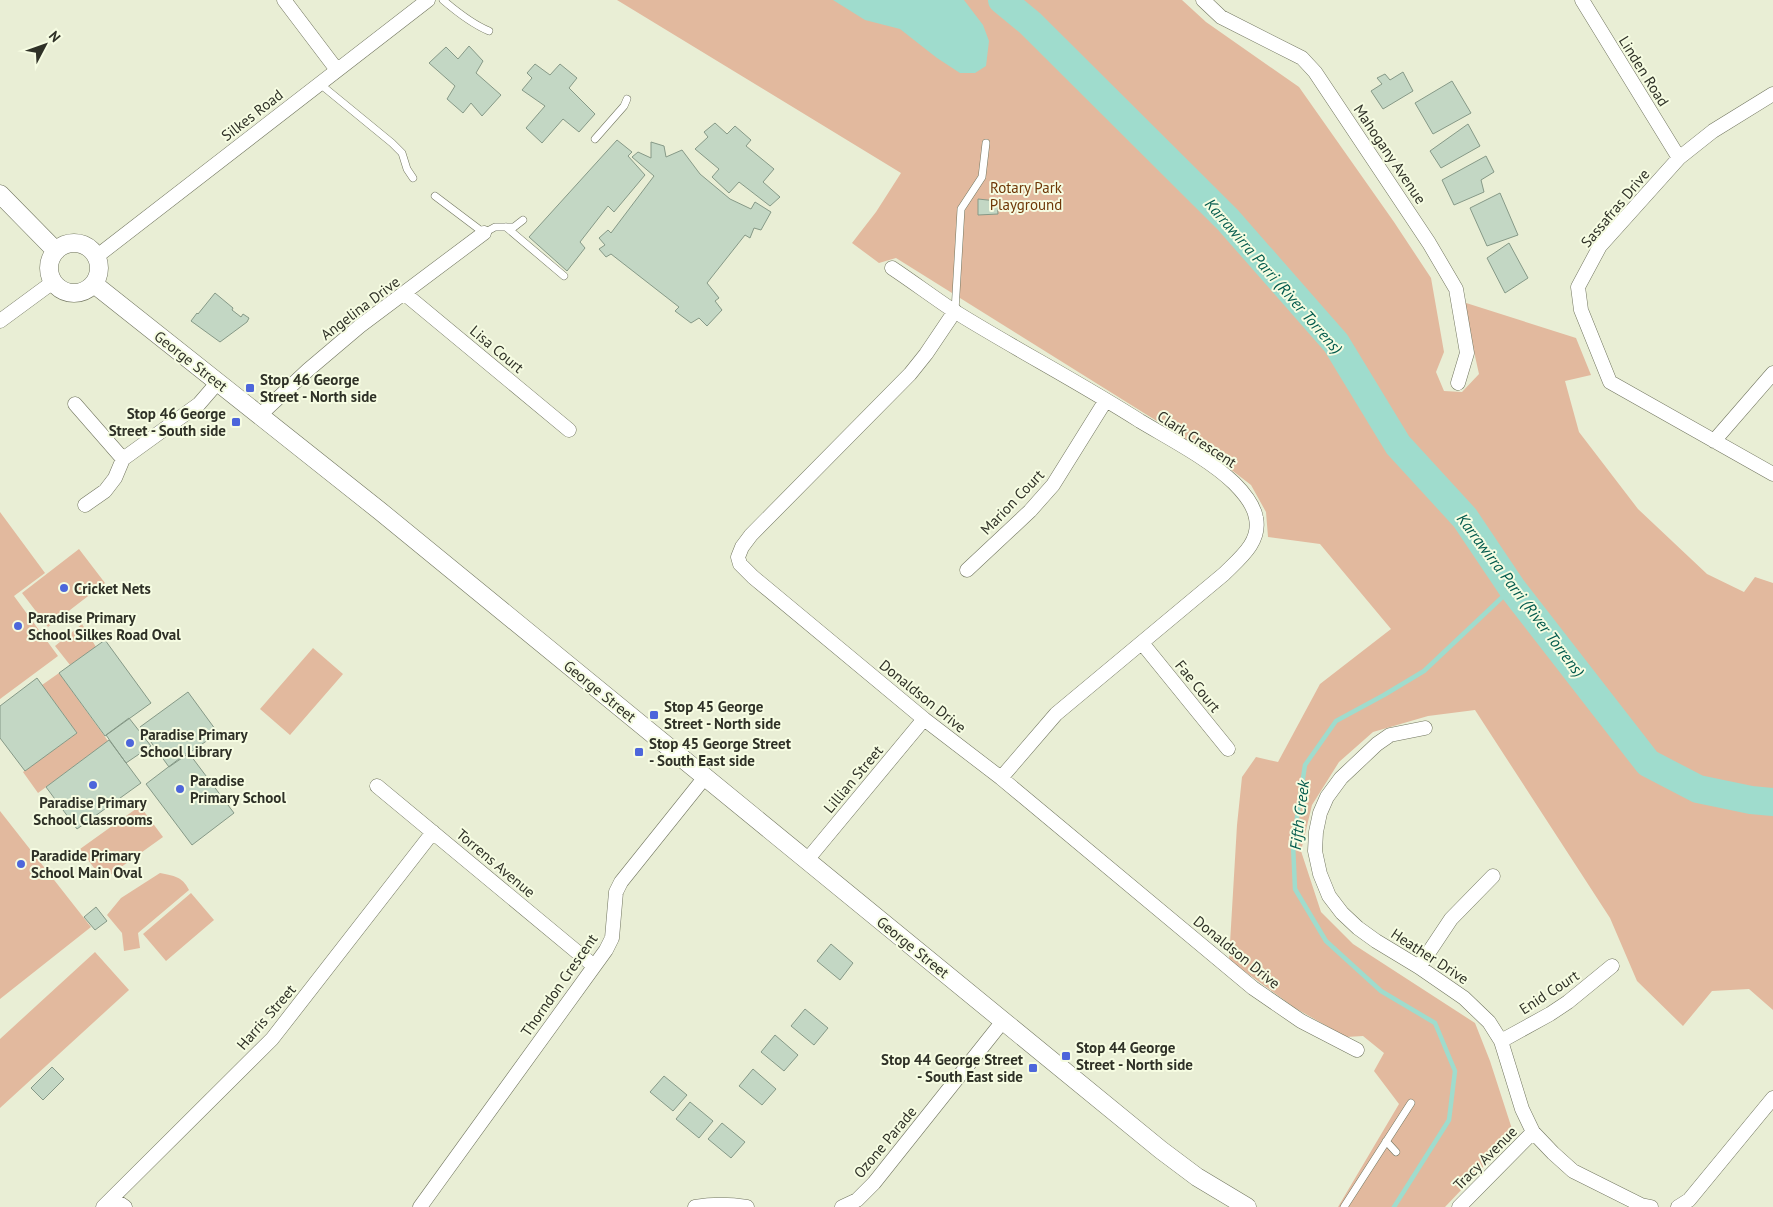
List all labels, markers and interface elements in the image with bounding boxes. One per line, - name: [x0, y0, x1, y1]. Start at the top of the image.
- north arrow: [20, 20, 70, 70]
- text: N: [45, 27, 65, 46]
- street label: Linden Road: [1615, 32, 1673, 110]
- street label: Silkes Road: [217, 85, 287, 145]
- street label: Mahogany Avenue: [1350, 101, 1430, 207]
- street label: Sassafras Drive: [1577, 165, 1653, 251]
- park label: Rotary Park Playground: [990, 178, 1063, 214]
- water label: Karrawirra Parri (River Torrens): [1201, 194, 1347, 358]
- street label: Angelina Drive: [317, 272, 403, 344]
- street label: Lisa Court: [466, 321, 528, 377]
- street label: George Street: [151, 326, 231, 396]
- place label: Stop 46 George Street - North side: [260, 370, 377, 406]
- marker: Stop 46 George Street - North side: [244, 382, 256, 394]
- place label: Stop 46 George Street - South side: [109, 404, 226, 440]
- street label: Clark Crescent: [1154, 406, 1240, 472]
- marker: Stop 46 George Street - South side: [230, 416, 242, 428]
- street label: Marion Court: [976, 465, 1048, 539]
- water label: Karrawirra Parri (River Torrens): [1453, 509, 1589, 681]
- place label: Cricket Nets: [74, 579, 151, 598]
- marker: Cricket Nets: [58, 582, 70, 594]
- place label: Paradise Primary School Silkes Road Oval: [28, 608, 181, 644]
- marker: Paradise Primary School Silkes Road Oval: [12, 620, 24, 632]
- street label: Donaldson Drive: [876, 655, 970, 737]
- street label: George Street: [560, 656, 640, 726]
- street label: Fae Court: [1171, 656, 1225, 716]
- place label: Stop 45 George Street - North side: [664, 697, 781, 733]
- marker: Stop 45 George Street - North side: [648, 709, 660, 721]
- place label: Paradise Primary School Library: [140, 725, 248, 761]
- place label: Stop 45 George Street - South East side: [649, 734, 792, 770]
- marker: Paradise Primary School Library: [124, 737, 136, 749]
- street label: Lillian Street: [819, 741, 887, 817]
- marker: Stop 45 George Street - South East side: [633, 746, 645, 758]
- place label: Paradise Primary School: [190, 771, 286, 807]
- water label: Fifth Creek: [1285, 778, 1313, 851]
- marker: Paradise Primary School Classrooms: [87, 779, 99, 791]
- marker: Paradise Primary School: [174, 783, 186, 795]
- place label: Paradise Primary School Classrooms: [33, 793, 153, 829]
- street label: Torrens Avenue: [453, 824, 539, 902]
- place label: Paradide Primary School Main Oval: [31, 846, 143, 882]
- marker: Paradide Primary School Main Oval: [15, 858, 27, 870]
- street label: Donaldson Drive: [1190, 911, 1284, 993]
- street label: George Street: [873, 912, 953, 982]
- street label: Heather Drive: [1388, 924, 1472, 988]
- street label: Thorndon Crescent: [517, 930, 601, 1040]
- street label: Enid Court: [1516, 966, 1582, 1018]
- street label: Harris Street: [232, 980, 300, 1054]
- place label: Stop 44 George Street - North side: [1076, 1038, 1193, 1074]
- place label: Stop 44 George Street - South East side: [881, 1050, 1024, 1086]
- marker: Stop 44 George Street - North side: [1060, 1050, 1072, 1062]
- marker: Stop 44 George Street - South East side: [1027, 1062, 1039, 1074]
- street label: Ozone Parade: [850, 1102, 920, 1182]
- street label: Tracy Avenue: [1449, 1122, 1521, 1194]

